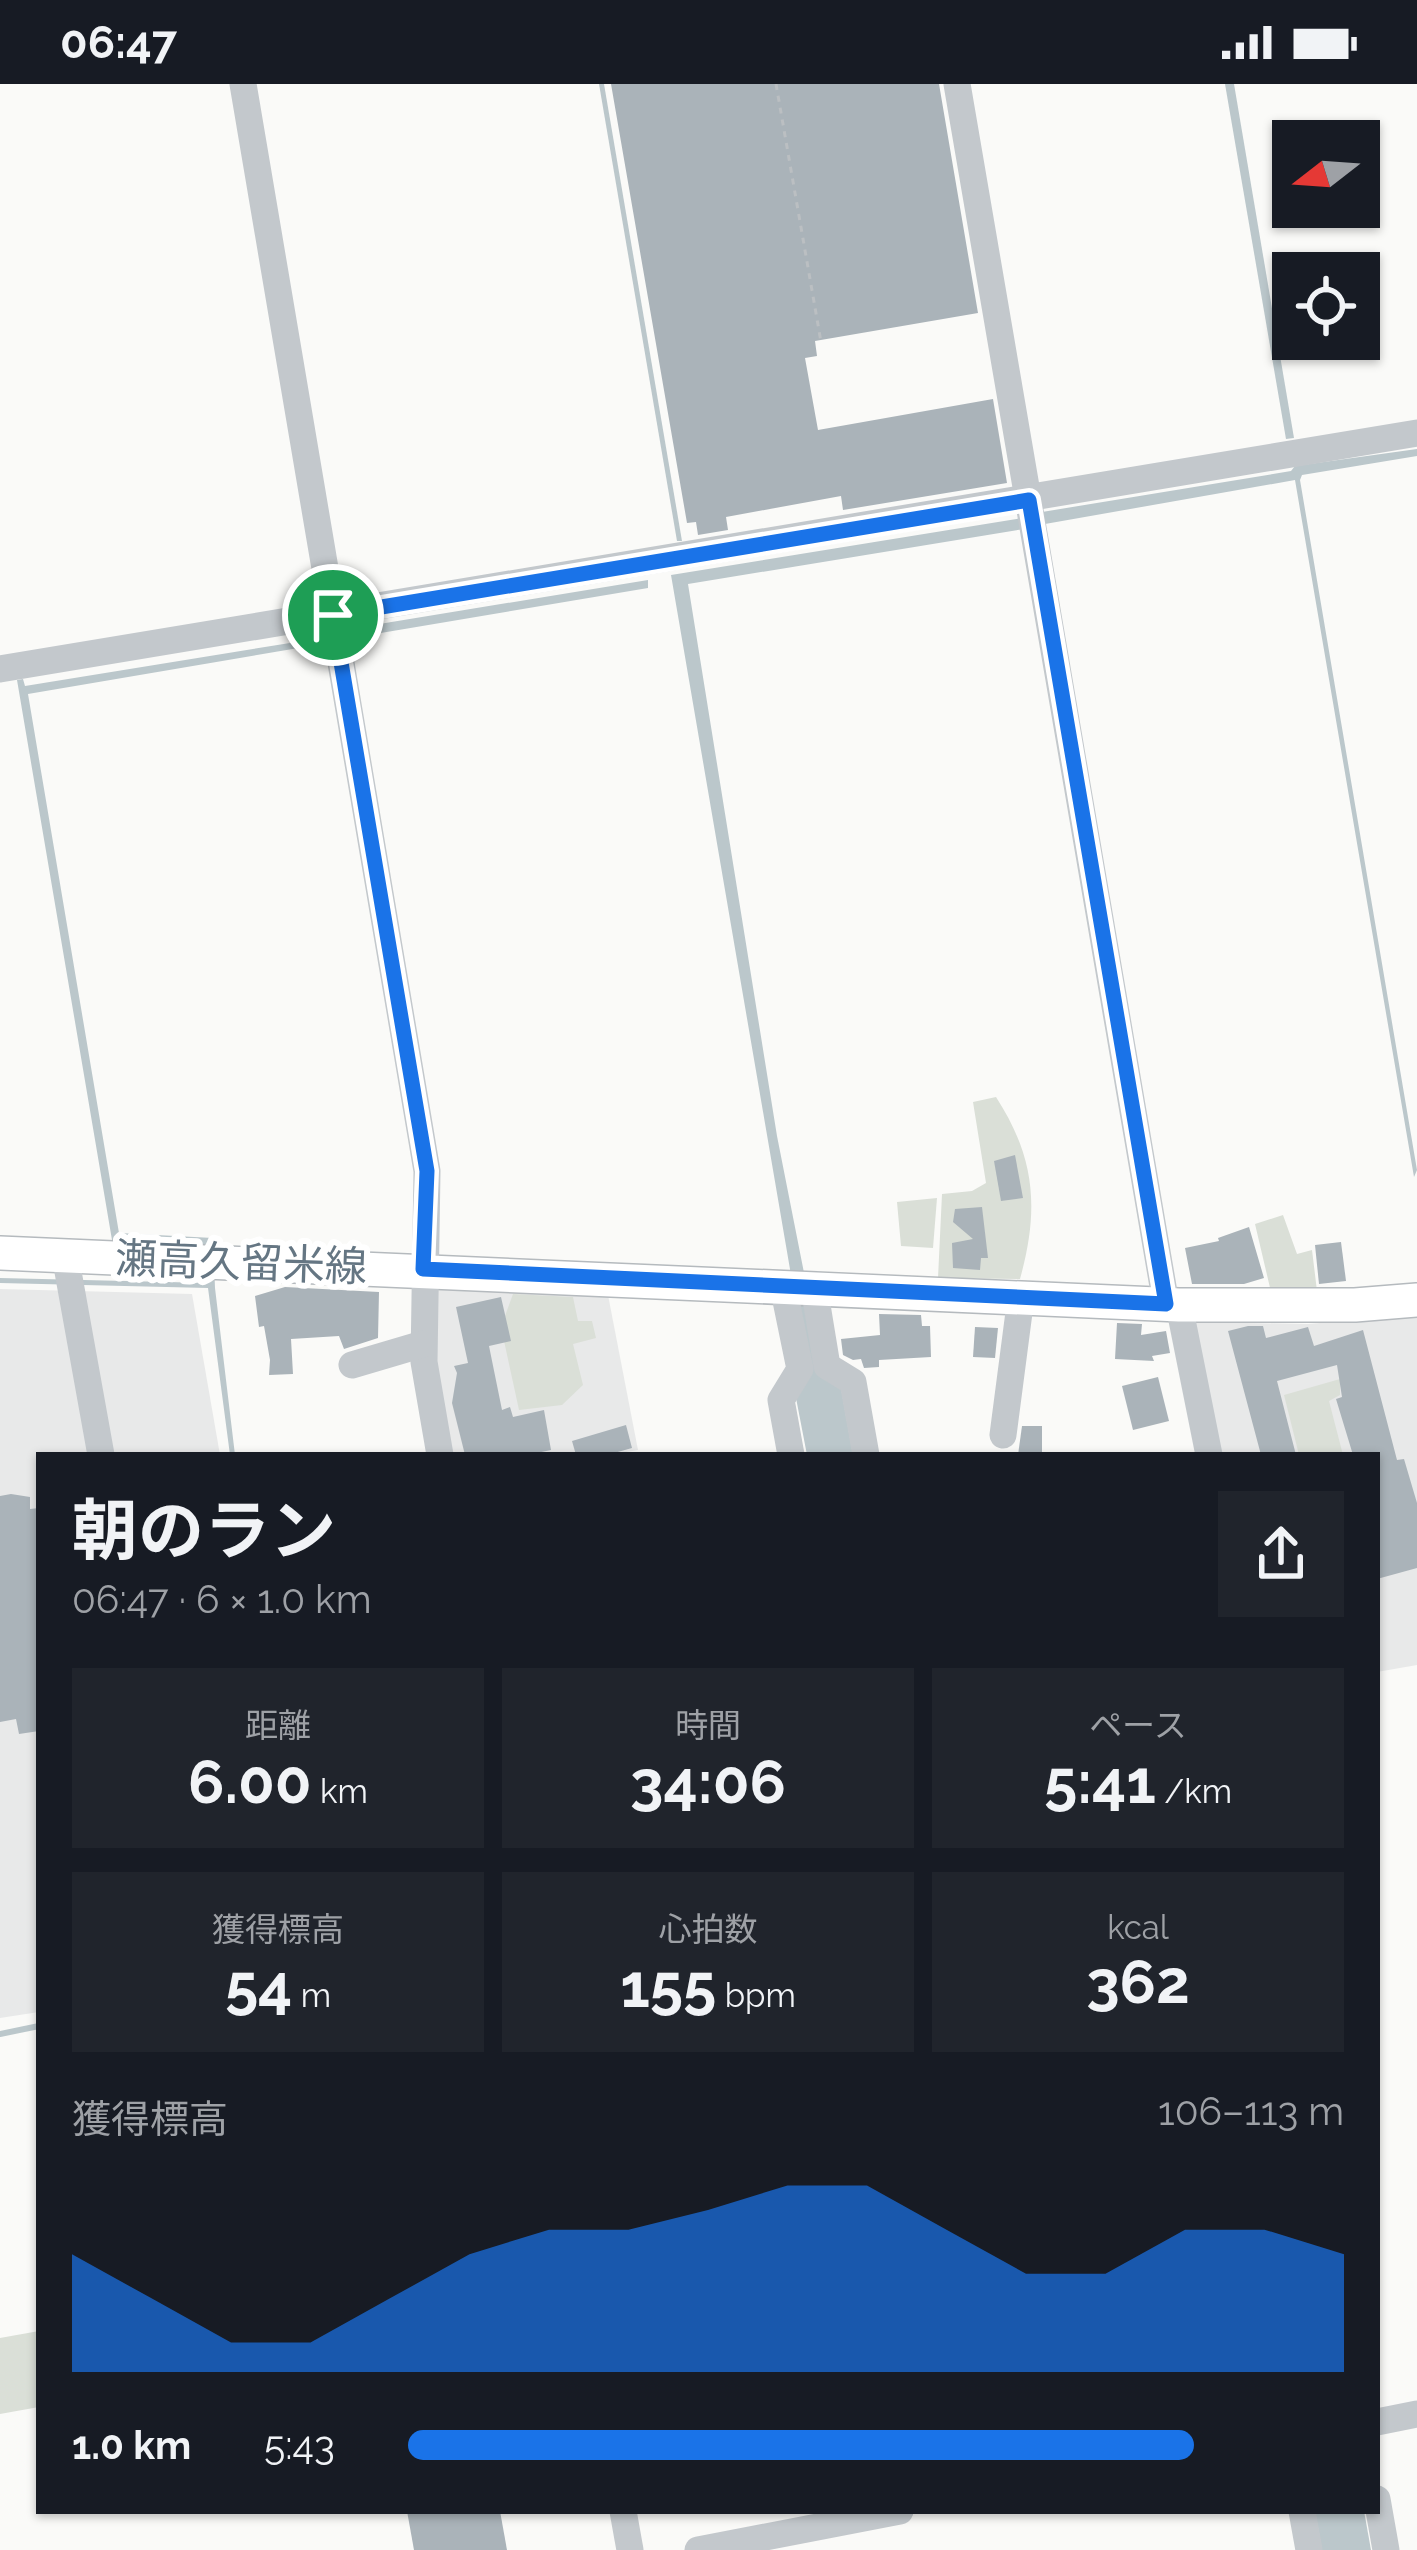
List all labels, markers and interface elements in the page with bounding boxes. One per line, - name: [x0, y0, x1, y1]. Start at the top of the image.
- text: 06:47: [60, 16, 177, 69]
- north arrow: [1272, 120, 1380, 228]
- map controls: [1272, 120, 1380, 360]
- button: locate: [1272, 252, 1380, 360]
- pin: [282, 564, 384, 666]
- icon: arrive: [300, 582, 366, 648]
- street label: 瀬高久留米線: [114, 1234, 368, 1291]
- button: share: [1218, 1491, 1344, 1617]
- text: 朝のラン: [72, 1492, 336, 1569]
- text: 06:47 · 6 × 1.0 km: [72, 1576, 372, 1622]
- text: 距離: [245, 1706, 311, 1745]
- text: 時間: [675, 1706, 741, 1745]
- text: ペース: [1089, 1706, 1187, 1745]
- text: 6.00: [188, 1747, 312, 1817]
- text: 34:06: [630, 1747, 786, 1817]
- text: 5:41: [1044, 1747, 1156, 1817]
- text: km: [312, 1772, 368, 1811]
- text: /km: [1156, 1772, 1232, 1811]
- text: kcal: [1107, 1908, 1169, 1947]
- text: 獲得標高: [212, 1910, 344, 1949]
- text: 心拍数: [659, 1910, 758, 1949]
- text: 362: [1086, 1947, 1190, 2017]
- text: 54: [225, 1951, 292, 2021]
- text: 155: [620, 1951, 716, 2021]
- text: m: [292, 1976, 331, 2015]
- text: bpm: [716, 1976, 796, 2015]
- text: 106–113 m: [1158, 2088, 1344, 2134]
- text: 獲得標高: [72, 2096, 228, 2142]
- text: 1.0 km: [72, 2422, 191, 2468]
- text: 5:43: [264, 2422, 335, 2468]

